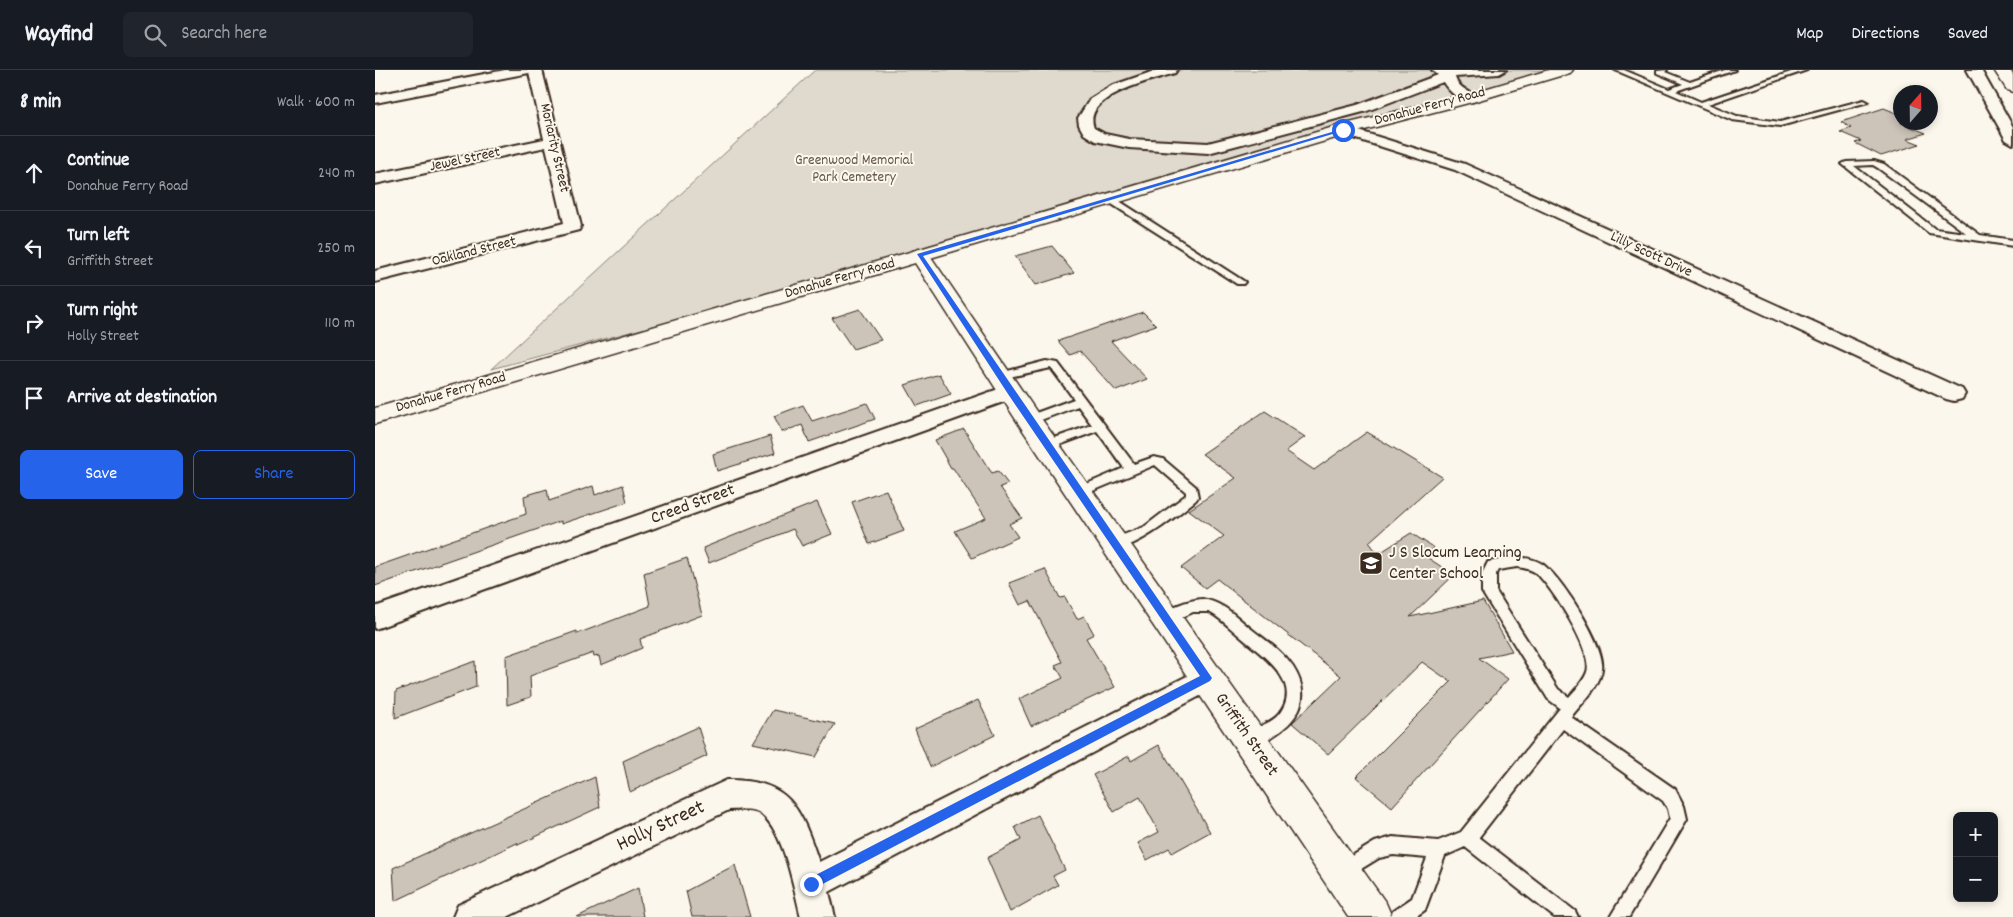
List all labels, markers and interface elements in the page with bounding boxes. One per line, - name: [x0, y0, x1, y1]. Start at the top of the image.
- search box: [123, 12, 473, 57]
- text: Wayfind: [25, 18, 93, 52]
- icon: search: [141, 21, 169, 49]
- text: Search here: [181, 21, 267, 48]
- text: Map: [1796, 22, 1823, 47]
- text: Directions: [1851, 22, 1920, 47]
- text: Saved: [1948, 22, 1988, 47]
- street label: Donahue Ferry Road: [1372, 82, 1488, 132]
- north arrow: [1893, 85, 1938, 130]
- text: 8 min: [20, 88, 61, 118]
- text: Walk · 600 m: [277, 91, 355, 114]
- street label: Moriarity Street: [533, 101, 575, 195]
- route start: [1332, 119, 1355, 142]
- street label: Jewel Street: [428, 142, 503, 178]
- text: Continue: [67, 148, 129, 175]
- park label: Greenwood Memorial Park Cemetery: [795, 150, 913, 189]
- icon: ahead: [20, 159, 48, 187]
- text: 240 m: [318, 162, 355, 185]
- text: Donahue Ferry Road: [67, 175, 188, 198]
- text: Turn left: [67, 223, 130, 250]
- street label: Lilly Scott Drive: [1606, 226, 1696, 284]
- street label: Oakland Street: [429, 231, 519, 273]
- icon: left: [20, 234, 48, 262]
- text: 250 m: [317, 237, 355, 260]
- text: Griffith Street: [67, 250, 153, 273]
- street label: Donahue Ferry Road: [782, 253, 898, 305]
- text: Turn right: [67, 298, 138, 325]
- icon: right: [20, 309, 48, 337]
- text: 110 m: [325, 312, 355, 335]
- text: Holly Street: [67, 325, 139, 348]
- street label: Donahue Ferry Road: [393, 367, 509, 419]
- icon: arrive: [20, 384, 48, 412]
- text: Arrive at destination: [67, 385, 217, 412]
- button: Save: [20, 450, 183, 499]
- button: Share: [193, 450, 355, 499]
- street label: Creed Street: [648, 478, 739, 532]
- place label: J S Slocum Learning Center School: [1389, 541, 1522, 587]
- school or university icon: J S Slocum Learning Center School: [1358, 550, 1384, 576]
- street label: Griffith Street: [1208, 688, 1284, 782]
- street label: Holly Street: [612, 793, 710, 861]
- map controls: [1953, 812, 1998, 902]
- button: +: [1953, 812, 1998, 857]
- button: −: [1953, 857, 1998, 902]
- route end: [800, 873, 823, 896]

